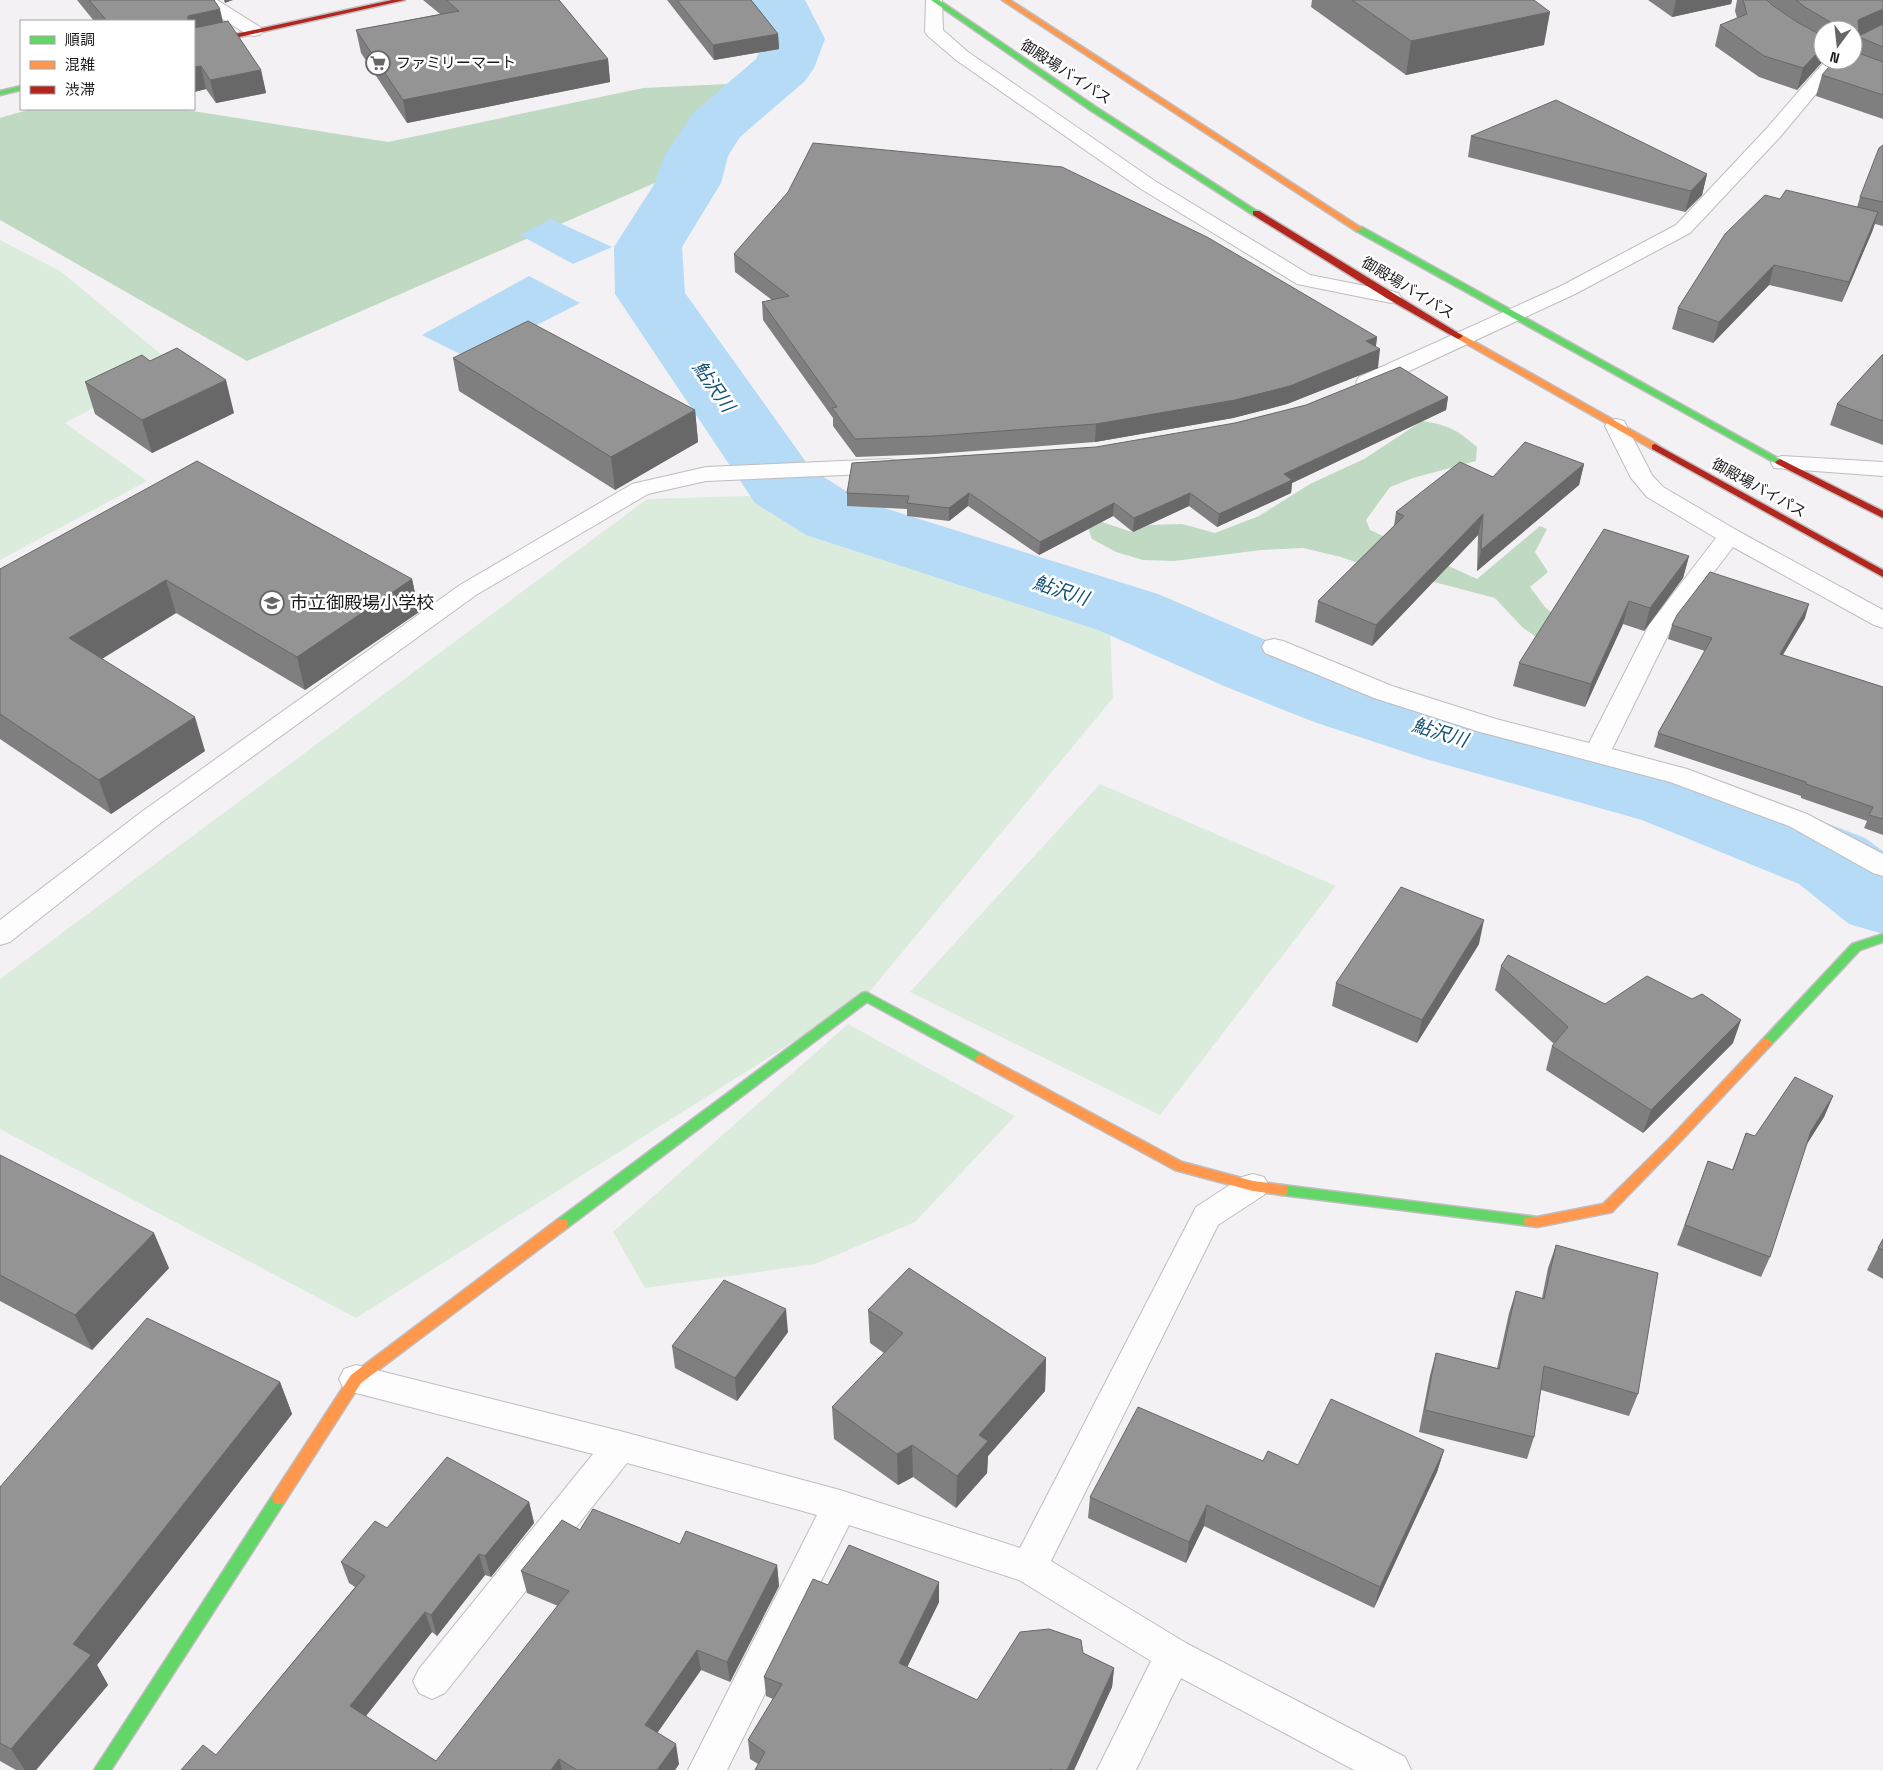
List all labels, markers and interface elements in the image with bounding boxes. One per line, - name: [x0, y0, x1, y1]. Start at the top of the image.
- legend: [20, 20, 195, 110]
- north arrow: [1813, 20, 1863, 70]
- text: 順調: [65, 30, 95, 49]
- street label: 御殿場バイパス: [1017, 35, 1115, 108]
- text: N: [1828, 48, 1842, 67]
- supermarket icon: ファミリーマート: [365, 50, 391, 76]
- place label: ファミリーマート: [396, 53, 516, 72]
- text: 混雑: [65, 55, 95, 74]
- text: 渋滞: [65, 80, 95, 99]
- street label: 御殿場バイパス: [1358, 252, 1458, 323]
- water label: 鮎沢川: [687, 356, 741, 418]
- street label: 御殿場バイパス: [1709, 454, 1810, 521]
- water label: 鮎沢川: [1030, 570, 1094, 612]
- school or university icon: 市立御殿場小学校: [259, 590, 285, 616]
- place label: 市立御殿場小学校: [290, 591, 434, 614]
- water label: 鮎沢川: [1409, 712, 1473, 753]

